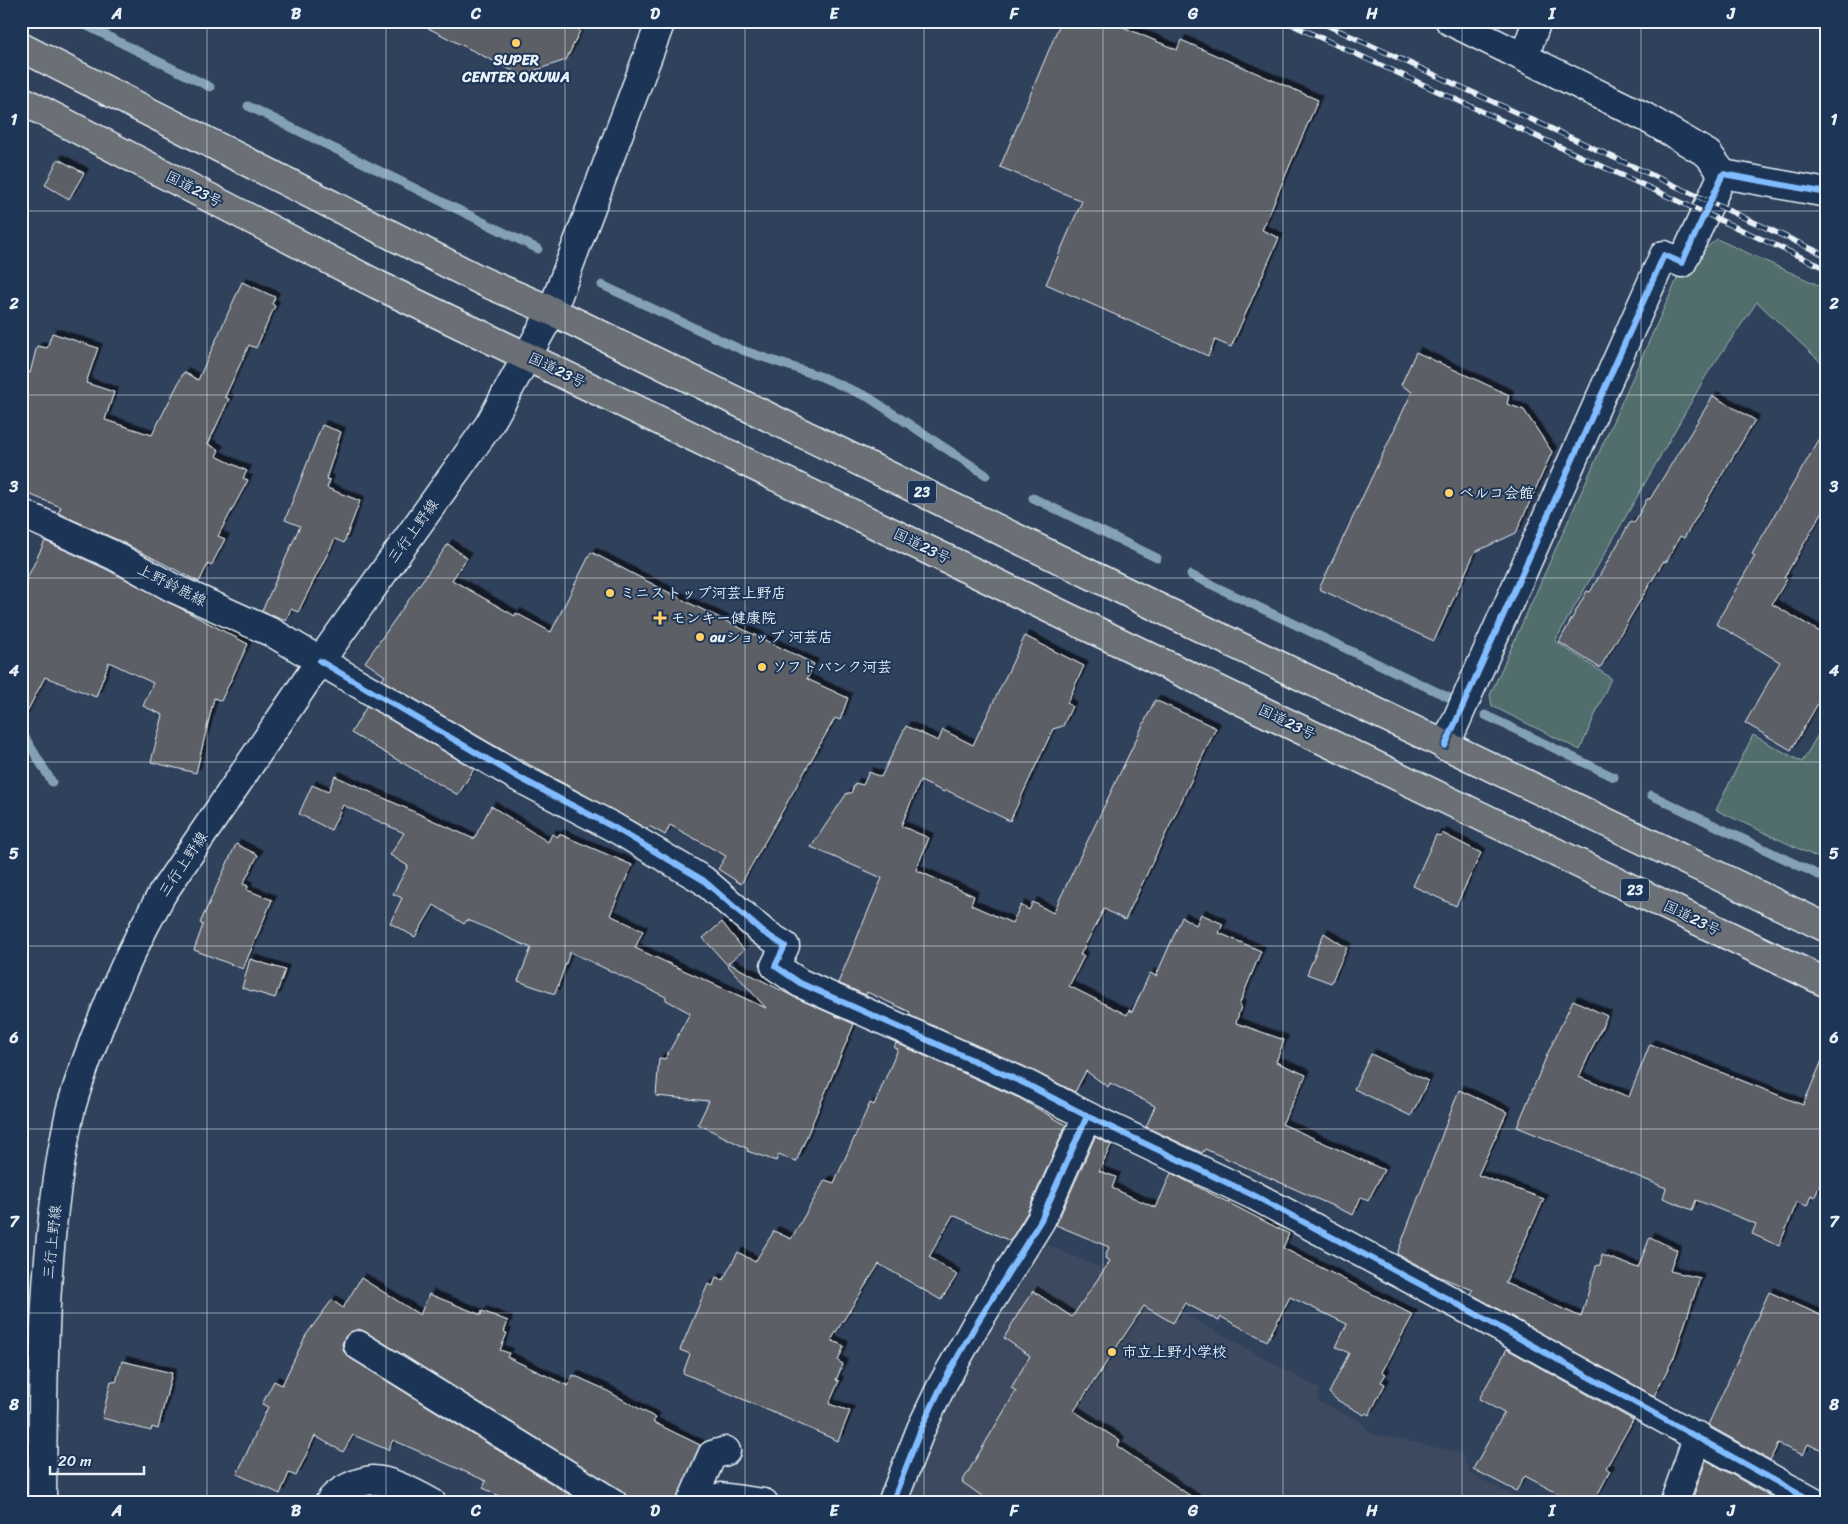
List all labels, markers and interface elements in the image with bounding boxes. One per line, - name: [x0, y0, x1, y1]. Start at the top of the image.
- text: A: [111, 0, 122, 28]
- text: B: [291, 0, 302, 28]
- text: C: [470, 0, 482, 28]
- text: D: [650, 0, 660, 28]
- text: E: [830, 0, 840, 28]
- text: F: [1009, 0, 1020, 28]
- text: G: [1187, 0, 1199, 28]
- text: H: [1365, 0, 1378, 28]
- text: I: [1548, 0, 1557, 28]
- text: J: [1726, 0, 1736, 28]
- marker: SUPER CENTER OKUWA: [510, 37, 522, 49]
- place label: SUPER CENTER OKUWA: [461, 47, 570, 90]
- text: 1: [11, 105, 18, 134]
- text: 1: [1831, 105, 1838, 134]
- street label: 国道23号: [161, 163, 227, 215]
- text: 2: [8, 289, 19, 318]
- text: 2: [1828, 289, 1839, 318]
- street label: 国道23号: [523, 345, 591, 395]
- text: 3: [9, 472, 19, 501]
- text: 3: [1829, 472, 1839, 501]
- place label: ベルコ会館: [1459, 480, 1534, 506]
- road number: 23: [908, 481, 936, 504]
- marker: ベルコ会館: [1443, 487, 1455, 499]
- street label: 三行上野線: [380, 493, 446, 569]
- street label: 国道23号: [888, 521, 956, 571]
- street label: 上野鈴鹿線: [133, 556, 211, 614]
- place label: ミニストップ河芸上野店: [620, 580, 787, 606]
- marker: ミニストップ河芸上野店: [604, 587, 616, 599]
- place label: モンキー健康院: [671, 605, 776, 631]
- marker: モンキー健康院: [653, 611, 667, 625]
- place label: auショップ 河芸店: [709, 624, 833, 650]
- marker: auショップ 河芸店: [694, 631, 706, 643]
- place label: ソフトバンク河芸: [772, 654, 892, 680]
- text: 4: [8, 656, 19, 685]
- text: 4: [1828, 656, 1839, 685]
- marker: ソフトバンク河芸: [756, 661, 768, 673]
- street label: 国道23号: [1253, 697, 1321, 747]
- street label: 三行上野線: [151, 826, 215, 902]
- text: 5: [9, 839, 19, 868]
- text: 5: [1829, 839, 1839, 868]
- road number: 23: [1621, 878, 1649, 902]
- street label: 国道23号: [1658, 893, 1726, 943]
- text: 6: [8, 1023, 19, 1052]
- text: 6: [1828, 1023, 1839, 1052]
- street label: 三行上野線: [35, 1203, 69, 1281]
- text: 7: [9, 1207, 20, 1236]
- text: 7: [1829, 1207, 1840, 1236]
- place label: 市立上野小学校: [1122, 1339, 1227, 1365]
- marker: 市立上野小学校: [1106, 1346, 1118, 1358]
- text: 8: [8, 1390, 19, 1419]
- text: 8: [1828, 1390, 1839, 1419]
- scale bar: [50, 1444, 144, 1476]
- text: 20 m: [58, 1448, 92, 1474]
- text: A: [111, 1496, 122, 1524]
- text: B: [291, 1496, 302, 1524]
- text: C: [470, 1496, 482, 1524]
- text: D: [650, 1496, 660, 1524]
- text: E: [830, 1496, 840, 1524]
- text: F: [1009, 1496, 1020, 1524]
- text: G: [1187, 1496, 1199, 1524]
- text: H: [1365, 1496, 1378, 1524]
- text: I: [1548, 1496, 1557, 1524]
- text: J: [1726, 1496, 1736, 1524]

